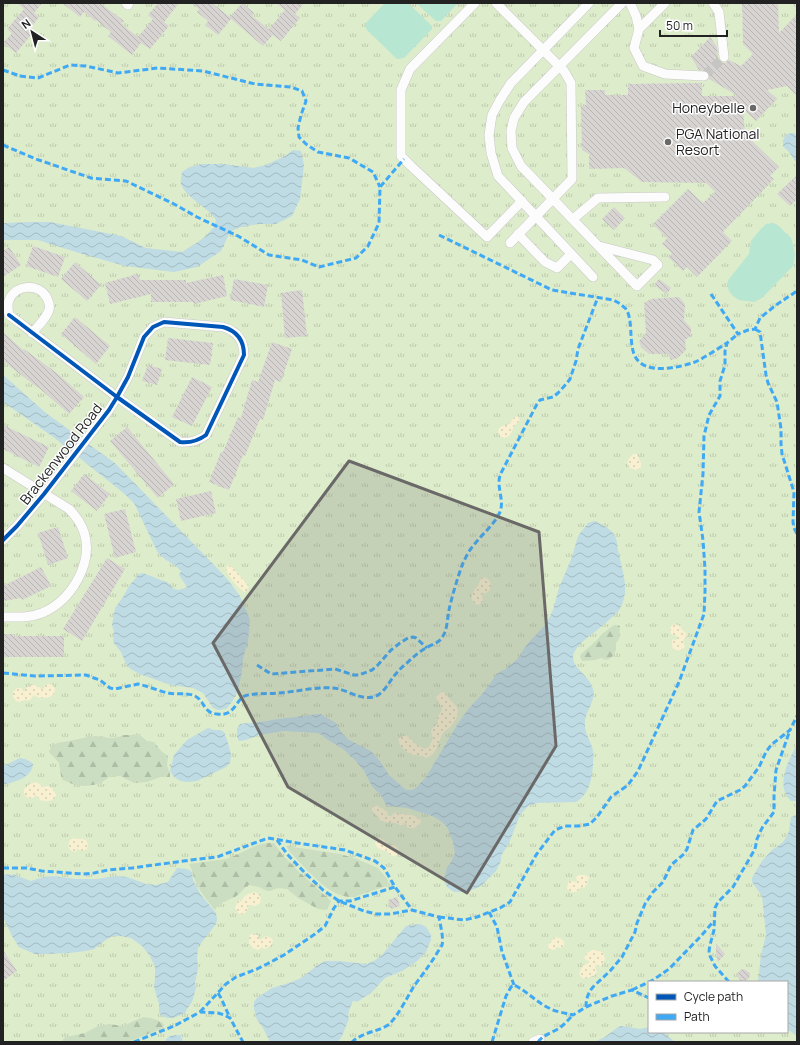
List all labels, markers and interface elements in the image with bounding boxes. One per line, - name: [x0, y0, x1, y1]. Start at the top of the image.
- north arrow: [12, 12, 52, 52]
- scale bar: [660, 12, 727, 38]
- text: N: [18, 15, 34, 32]
- text: 50 m: [666, 17, 693, 34]
- place label: Honeybelle: [672, 98, 745, 117]
- marker: Honeybelle: [748, 103, 758, 113]
- place label: PGA National Resort: [676, 124, 760, 159]
- marker: PGA National Resort: [663, 137, 673, 147]
- street label: Brackenwood Road: [15, 399, 106, 508]
- legend: [648, 981, 788, 1033]
- text: Cycle path: [684, 988, 743, 1005]
- text: Path: [684, 1008, 710, 1025]

